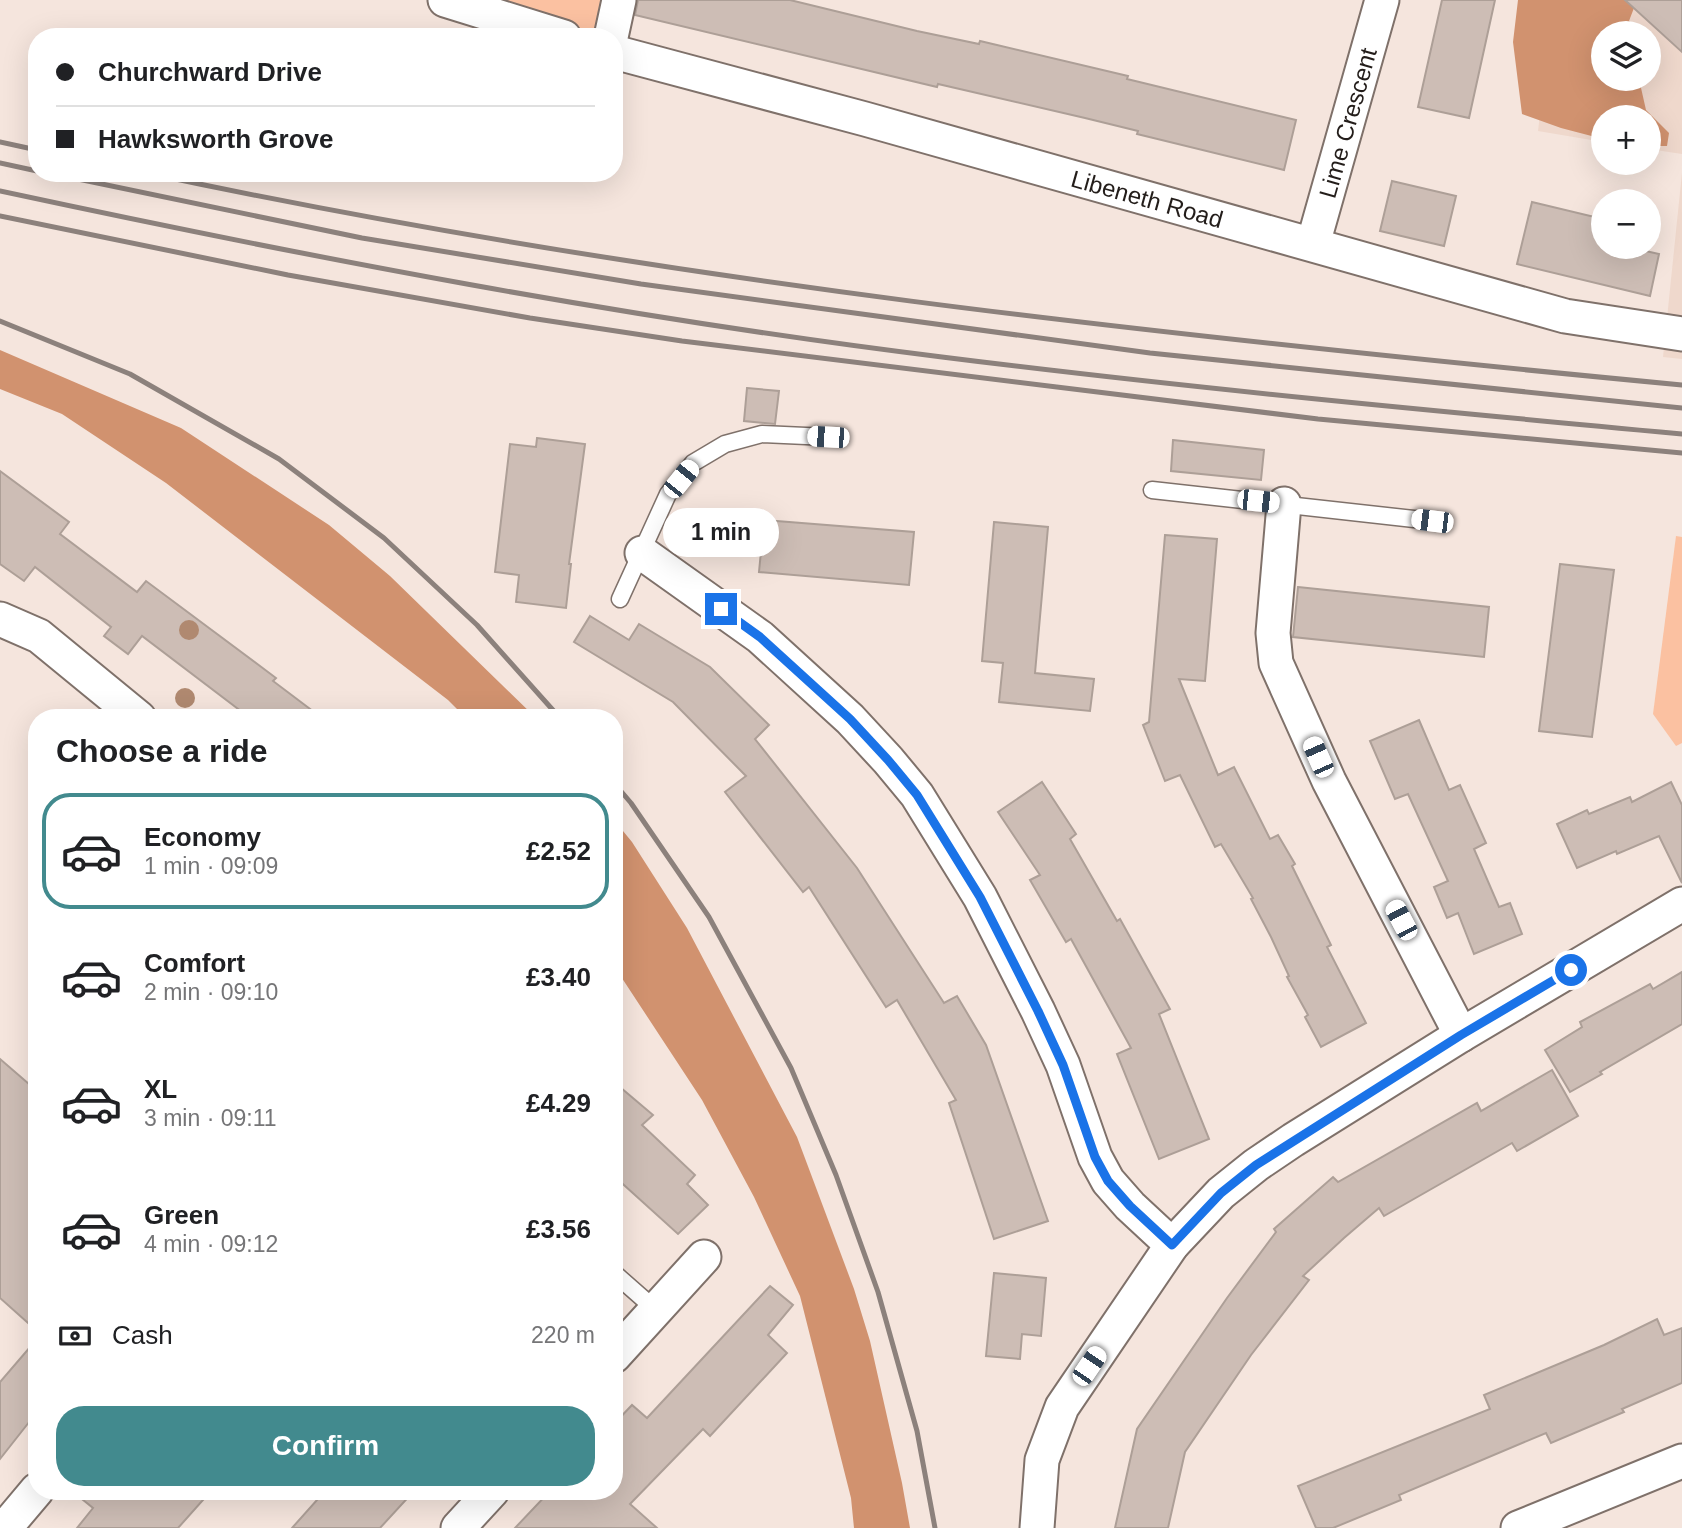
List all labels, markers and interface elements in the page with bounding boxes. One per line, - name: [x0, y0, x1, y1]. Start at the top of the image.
- map controls: [1591, 21, 1661, 259]
- button: layers: [1591, 21, 1661, 91]
- street label: Lime Crescent: [1313, 44, 1381, 201]
- text: Churchward Drive: [98, 57, 322, 87]
- button: +: [1591, 105, 1661, 175]
- text: Hawksworth Grove: [98, 124, 334, 154]
- street label: Libeneth Road: [1068, 164, 1226, 233]
- button: −: [1591, 189, 1661, 259]
- car: [807, 425, 850, 449]
- car: [660, 456, 703, 502]
- car: [1237, 488, 1280, 514]
- callout: 1 min: [663, 508, 779, 556]
- car: [1410, 508, 1455, 534]
- text: 1 min: [691, 519, 751, 545]
- route end: [705, 593, 737, 625]
- text: Choose a ride: [56, 733, 268, 769]
- car: [1300, 734, 1337, 780]
- icon: car: [60, 820, 123, 883]
- text: Economy: [144, 822, 261, 852]
- text: £2.52: [526, 836, 591, 866]
- text: 1 min · 09:09: [144, 853, 278, 879]
- car: [1382, 897, 1421, 943]
- icon: car: [60, 946, 123, 1009]
- text: Comfort: [144, 948, 245, 978]
- route start: [1555, 954, 1587, 986]
- text: £3.40: [526, 962, 591, 992]
- text: 2 min · 09:10: [144, 979, 278, 1005]
- icon: car: [60, 1072, 123, 1135]
- text: XL: [144, 1074, 177, 1104]
- text: £4.29: [526, 1088, 591, 1118]
- text: 3 min · 09:11: [144, 1105, 277, 1131]
- icon: car: [60, 1198, 123, 1261]
- text: Green: [144, 1200, 219, 1230]
- text: £3.56: [526, 1214, 591, 1244]
- text: 4 min · 09:12: [144, 1231, 278, 1257]
- icon: cash: [56, 1317, 94, 1355]
- text: Cash: [112, 1320, 173, 1350]
- text: 220 m: [531, 1322, 595, 1348]
- car: [1069, 1343, 1110, 1389]
- button: Confirm: [56, 1406, 595, 1486]

